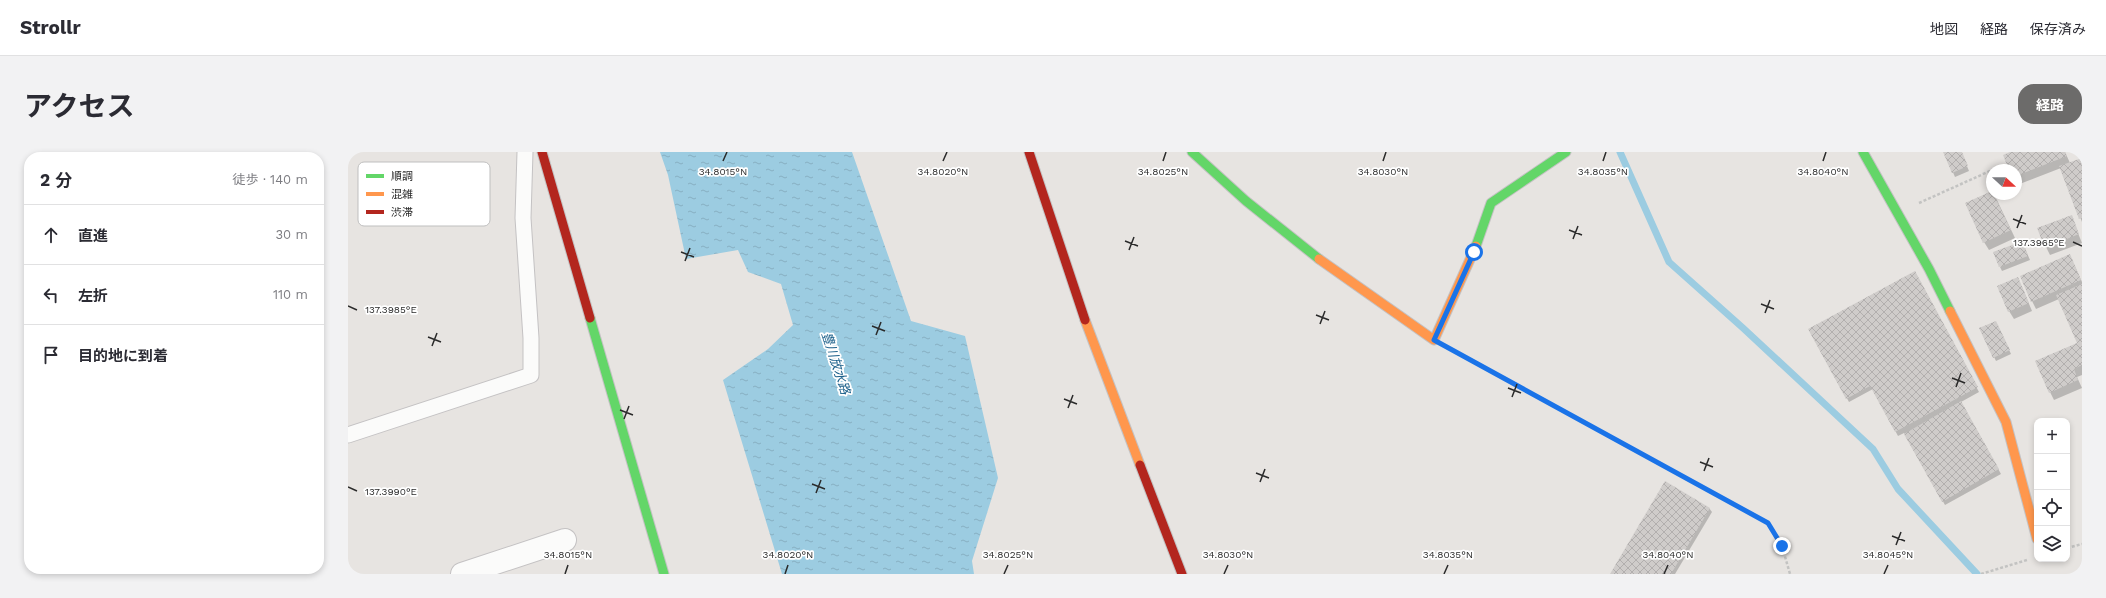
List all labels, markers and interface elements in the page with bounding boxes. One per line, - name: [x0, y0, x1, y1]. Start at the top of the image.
- text: Strollr: [20, 16, 81, 39]
- text: 地図: [1930, 21, 1958, 37]
- text: 経路: [1980, 21, 2008, 37]
- text: 保存済み: [2030, 21, 2086, 37]
- button: 経路: [2018, 84, 2082, 124]
- text: アクセス: [24, 90, 135, 123]
- legend: [358, 162, 490, 226]
- north arrow: [1986, 164, 2022, 200]
- text: 34.8015°N: [699, 166, 747, 177]
- text: 34.8020°N: [918, 166, 968, 177]
- text: 34.8025°N: [1138, 166, 1188, 177]
- text: 34.8030°N: [1358, 166, 1408, 177]
- text: 34.8035°N: [1578, 166, 1628, 177]
- text: 34.8040°N: [1797, 166, 1849, 177]
- text: 2 分: [40, 170, 72, 190]
- text: 順調: [391, 170, 413, 183]
- text: 徒歩 · 140 m: [233, 172, 308, 187]
- text: 混雑: [391, 188, 413, 201]
- text: 渋滞: [391, 206, 413, 219]
- icon: ahead: [40, 224, 62, 246]
- text: 直進: [78, 227, 108, 245]
- text: 30 m: [276, 227, 308, 242]
- text: 137.3965°E: [2013, 237, 2065, 248]
- route start: [1465, 243, 1483, 261]
- icon: left: [40, 284, 62, 306]
- text: 左折: [78, 287, 108, 305]
- text: 110 m: [273, 287, 308, 302]
- text: 137.3985°E: [365, 304, 417, 315]
- water label: 豊川放水路: [819, 330, 853, 397]
- icon: arrive: [40, 344, 62, 366]
- text: 目的地に到着: [78, 347, 168, 365]
- map controls: [2034, 418, 2070, 562]
- button: +: [2034, 418, 2070, 454]
- button: −: [2034, 454, 2070, 490]
- text: 137.3990°E: [365, 486, 417, 497]
- button: locate: [2034, 490, 2070, 526]
- button: layers: [2034, 526, 2070, 562]
- route end: [1773, 537, 1791, 555]
- text: 34.8015°N: [544, 549, 592, 560]
- text: 34.8020°N: [763, 549, 813, 560]
- text: 34.8025°N: [983, 549, 1033, 560]
- text: 34.8030°N: [1203, 549, 1253, 560]
- text: 34.8035°N: [1423, 549, 1473, 560]
- text: 34.8040°N: [1642, 549, 1694, 560]
- text: 34.8045°N: [1863, 549, 1913, 560]

